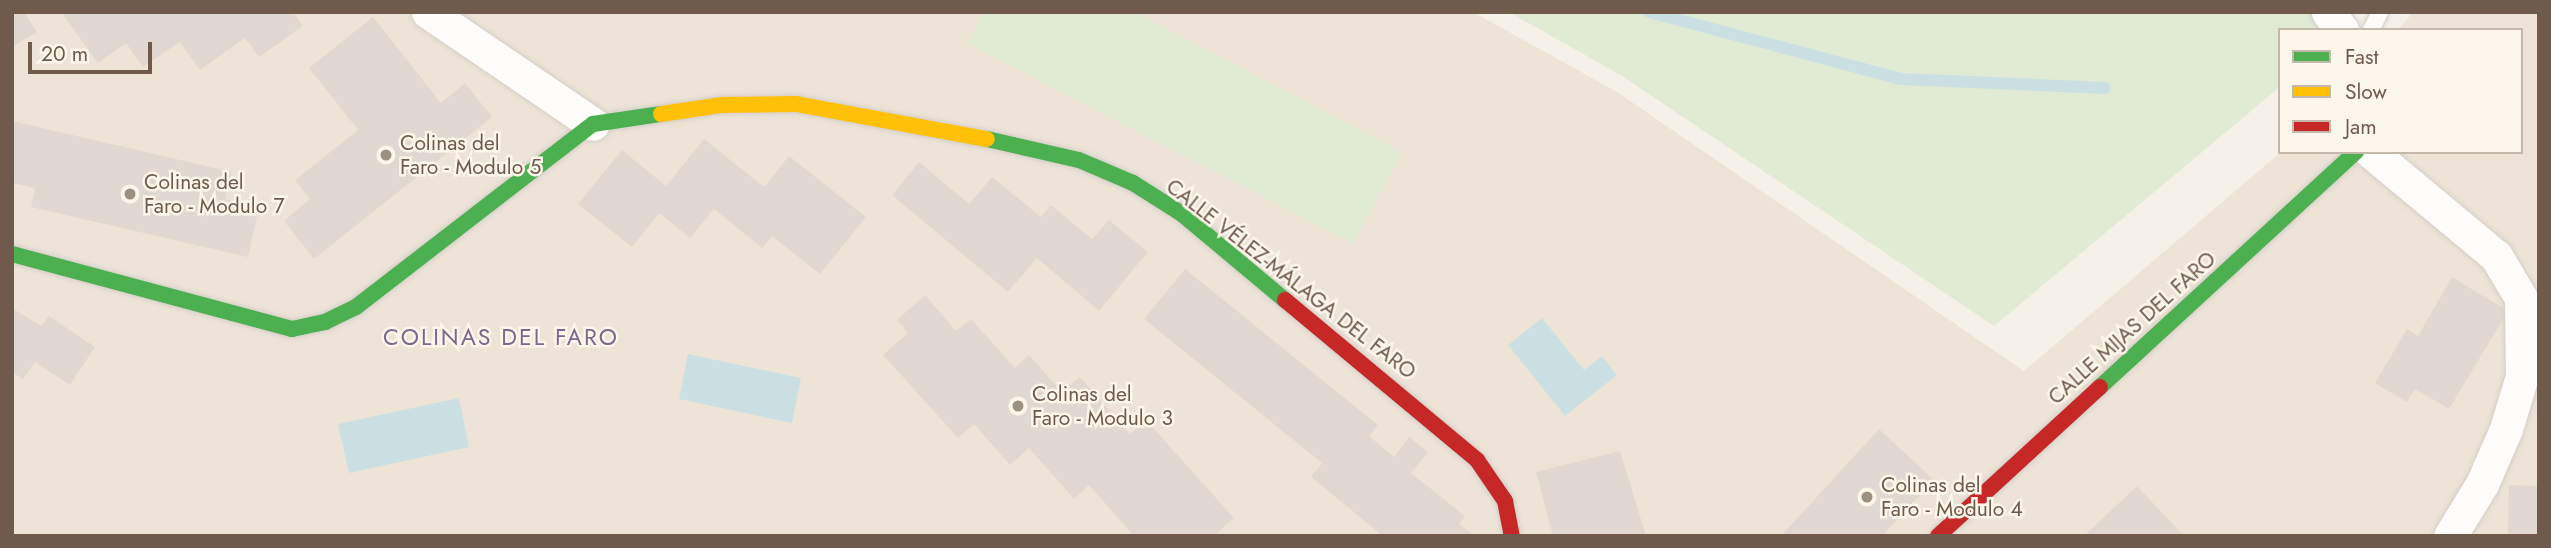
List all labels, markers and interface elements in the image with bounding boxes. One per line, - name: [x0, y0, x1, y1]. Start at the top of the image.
- scale bar: [32, 28, 156, 72]
- legend: [2278, 28, 2523, 154]
- text: 20 m: [41, 39, 88, 69]
- text: Fast: [2345, 42, 2378, 72]
- text: Slow: [2345, 77, 2387, 107]
- text: Jam: [2345, 112, 2377, 142]
- place label: Colinas del Faro - Modulo 5: [400, 130, 541, 180]
- marker: Colinas del Faro - Modulo 5: [378, 147, 394, 163]
- place label: Colinas del Faro - Modulo 7: [144, 169, 284, 219]
- street label: CALLE VÉLEZ-MÁLAGA DEL FARO: [1161, 174, 1421, 384]
- marker: Colinas del Faro - Modulo 7: [122, 186, 138, 202]
- street label: CALLE MIJAS DEL FARO: [2043, 246, 2221, 410]
- district label: COLINAS DEL FARO: [385, 323, 617, 351]
- place label: Colinas del Faro - Modulo 3: [1032, 381, 1173, 431]
- marker: Colinas del Faro - Modulo 3: [1010, 398, 1026, 414]
- place label: Colinas del Faro - Modulo 4: [1881, 472, 2023, 522]
- marker: Colinas del Faro - Modulo 4: [1859, 489, 1875, 505]

